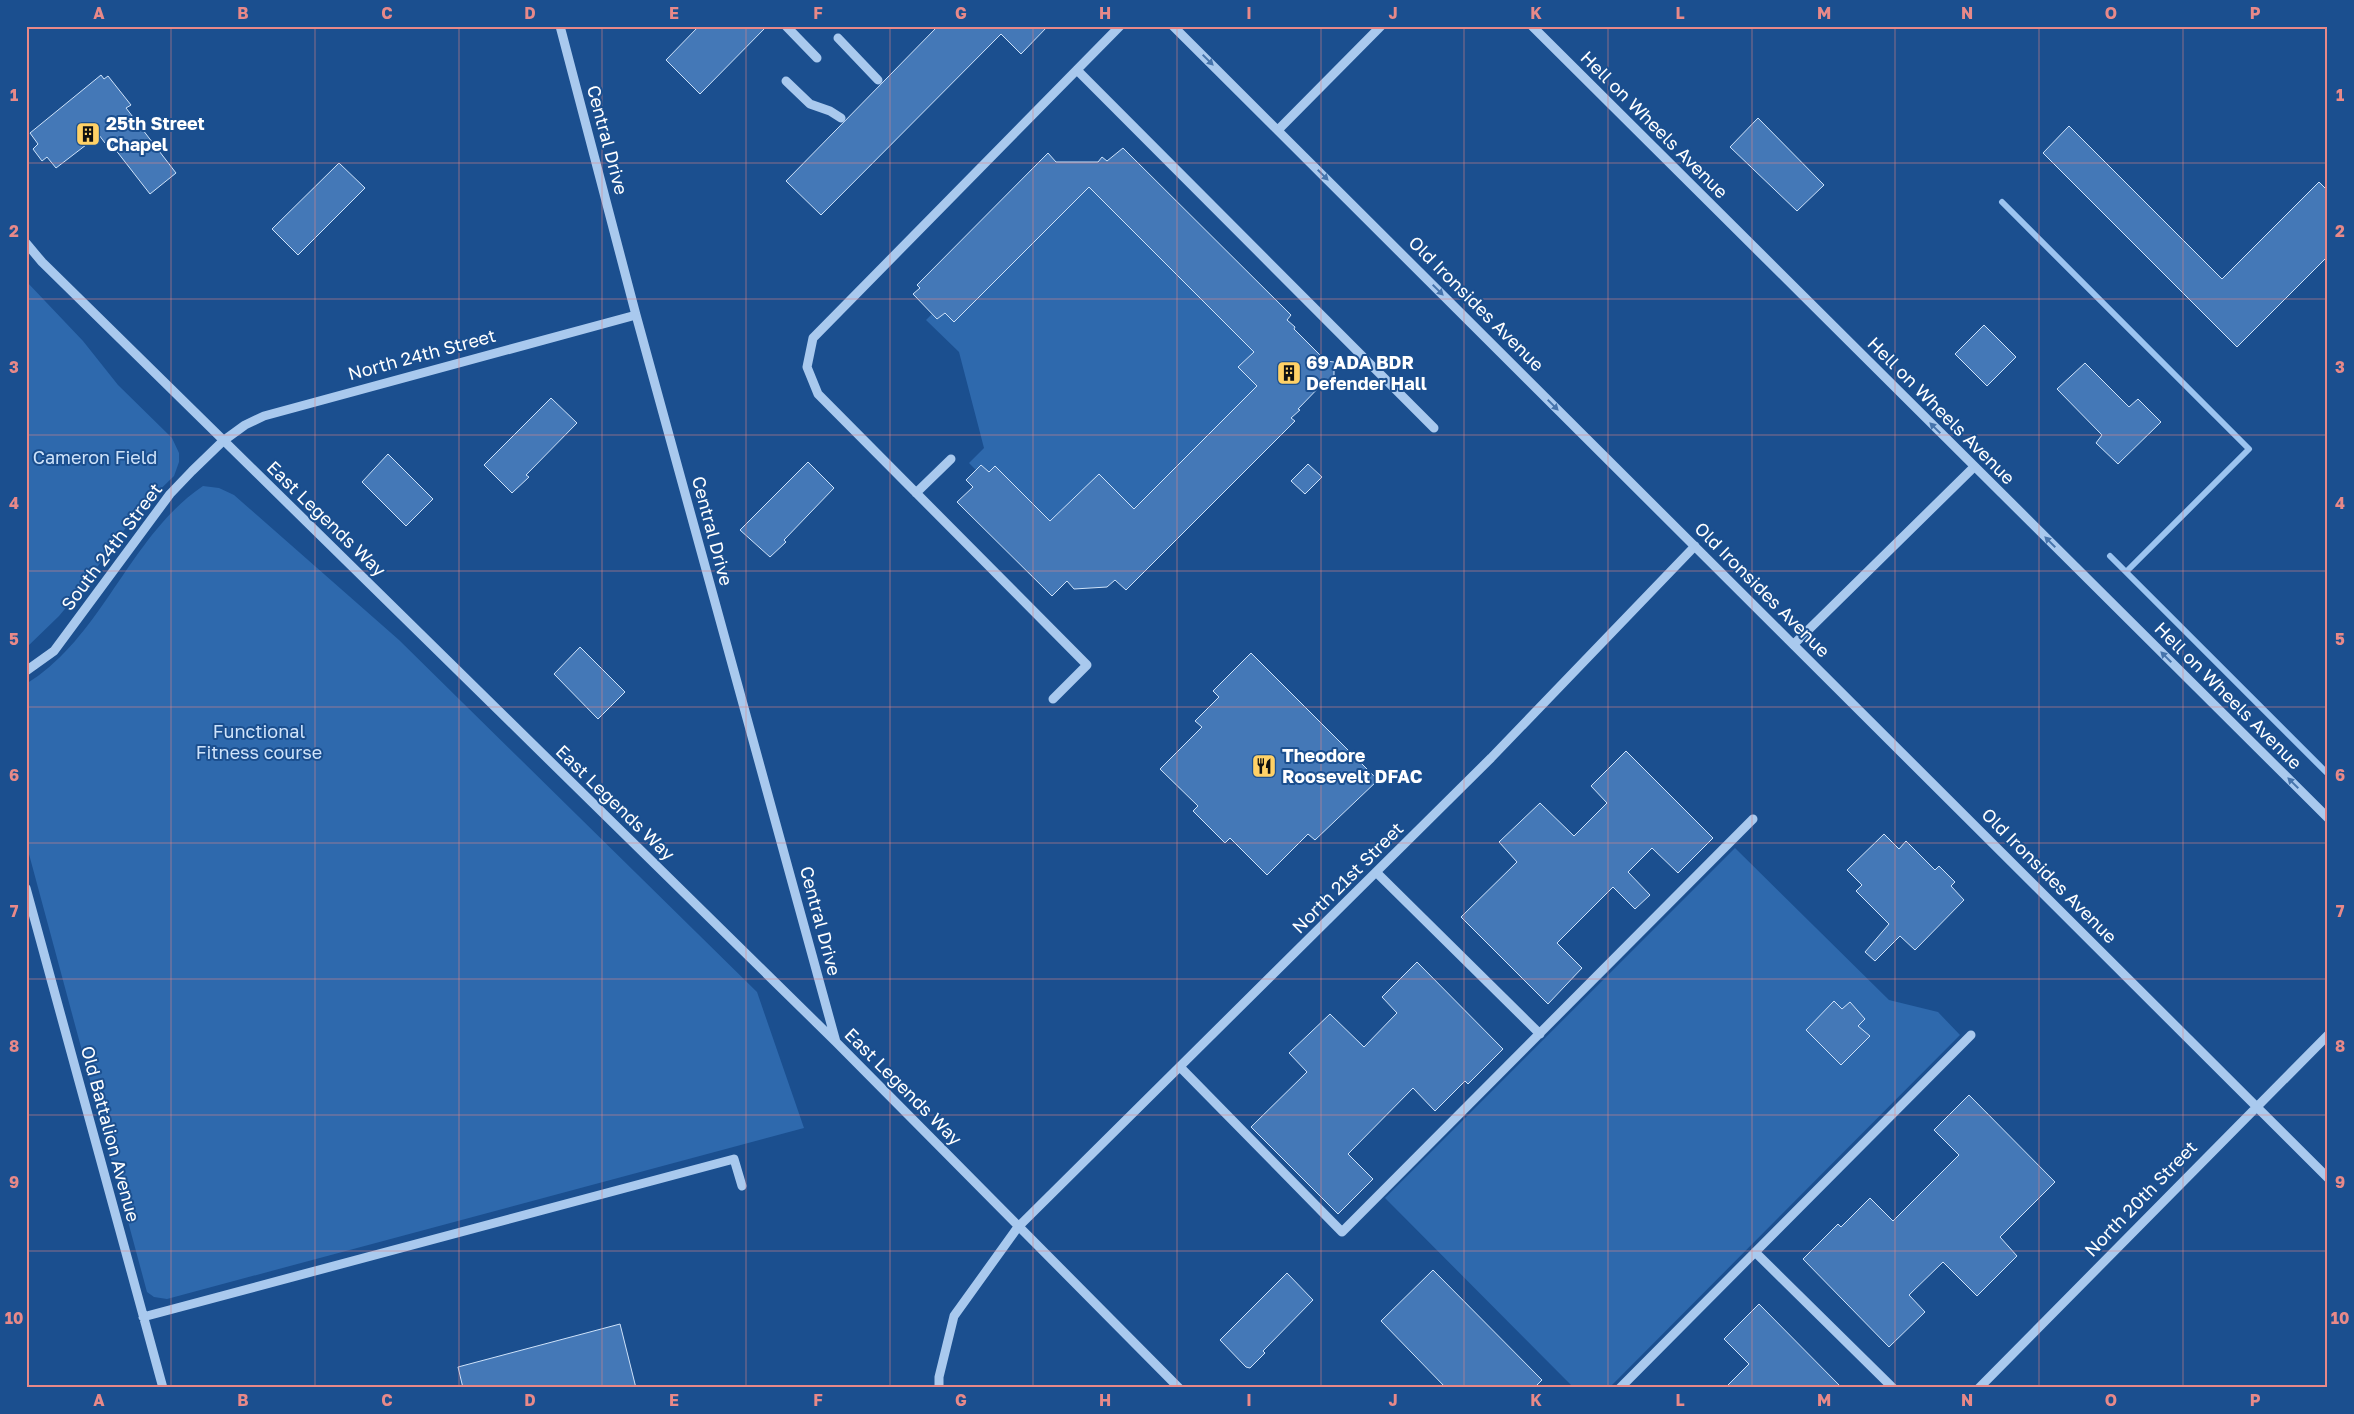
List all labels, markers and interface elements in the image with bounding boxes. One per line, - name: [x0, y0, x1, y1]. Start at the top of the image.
- text: A: [93, 3, 105, 23]
- text: B: [237, 3, 249, 23]
- text: C: [381, 3, 393, 23]
- text: D: [524, 3, 536, 23]
- text: E: [669, 3, 679, 23]
- text: F: [813, 3, 823, 23]
- text: G: [955, 3, 967, 23]
- text: H: [1099, 3, 1111, 23]
- text: I: [1246, 3, 1252, 23]
- text: J: [1388, 3, 1398, 23]
- text: K: [1530, 3, 1542, 23]
- text: L: [1675, 3, 1685, 23]
- text: M: [1817, 3, 1831, 23]
- text: N: [1961, 3, 1973, 23]
- text: O: [2105, 3, 2117, 23]
- text: P: [2250, 3, 2261, 23]
- street label: Hell on Wheels Avenue: [1577, 46, 1733, 202]
- one-way arrow: [1202, 54, 1214, 66]
- street label: Central Drive: [583, 82, 633, 197]
- text: 1: [10, 85, 18, 105]
- text: 1: [2336, 85, 2344, 105]
- place label: 25th Street Chapel: [106, 112, 205, 155]
- building icon: 25th Street Chapel: [75, 121, 101, 147]
- one-way arrow: [1317, 169, 1329, 181]
- text: 2: [9, 221, 19, 241]
- text: 2: [2335, 221, 2345, 241]
- street label: Old Ironsides Avenue: [1404, 231, 1549, 376]
- one-way arrow: [1432, 284, 1444, 296]
- street label: North 24th Street: [345, 324, 498, 384]
- street label: Hell on Wheels Avenue: [1864, 332, 2020, 488]
- place label: 69 ADA BDR Defender Hall: [1306, 351, 1427, 394]
- text: 3: [9, 357, 19, 377]
- text: 3: [2335, 357, 2345, 377]
- building icon: 69 ADA BDR Defender Hall: [1276, 360, 1302, 386]
- one-way arrow: [1547, 398, 1559, 410]
- one-way arrow: [1929, 422, 1941, 434]
- park label: Cameron Field: [33, 446, 157, 468]
- street label: East Legends Way: [263, 456, 391, 581]
- street label: Central Drive: [688, 473, 738, 588]
- street label: South 24th Street: [56, 479, 166, 614]
- text: 4: [9, 493, 19, 513]
- text: 4: [2335, 493, 2345, 513]
- street label: Old Ironsides Avenue: [1690, 517, 1835, 662]
- one-way arrow: [2044, 537, 2056, 549]
- street label: Hell on Wheels Avenue: [2151, 617, 2307, 773]
- text: 5: [9, 629, 19, 649]
- text: 5: [2335, 629, 2345, 649]
- one-way arrow: [2160, 651, 2172, 663]
- park label: Functional Fitness course: [196, 720, 322, 763]
- street label: East Legends Way: [552, 740, 680, 865]
- place label: Theodore Roosevelt DFAC: [1282, 744, 1423, 787]
- restaurant icon: Theodore Roosevelt DFAC: [1251, 753, 1277, 779]
- text: 6: [9, 765, 19, 785]
- text: 6: [2335, 765, 2345, 785]
- one-way arrow: [2288, 778, 2300, 790]
- street label: Old Ironsides Avenue: [1977, 803, 2122, 948]
- street label: North 21st Street: [1287, 817, 1408, 938]
- street label: Central Drive: [796, 863, 846, 978]
- text: 7: [10, 901, 19, 921]
- text: 7: [2336, 901, 2345, 921]
- street label: East Legends Way: [840, 1023, 967, 1150]
- text: 8: [9, 1036, 19, 1056]
- text: 8: [2335, 1036, 2345, 1056]
- street label: Old Battalion Avenue: [77, 1043, 145, 1224]
- street label: North 20th Street: [2079, 1136, 2201, 1261]
- text: 9: [9, 1172, 19, 1192]
- text: 9: [2335, 1172, 2345, 1192]
- text: 10: [5, 1308, 23, 1328]
- text: 10: [2331, 1308, 2349, 1328]
- text: A: [93, 1390, 105, 1410]
- text: B: [237, 1390, 249, 1410]
- text: C: [381, 1390, 393, 1410]
- text: D: [524, 1390, 536, 1410]
- text: E: [669, 1390, 679, 1410]
- text: F: [813, 1390, 823, 1410]
- text: G: [955, 1390, 967, 1410]
- text: H: [1099, 1390, 1111, 1410]
- text: I: [1246, 1390, 1252, 1410]
- text: J: [1388, 1390, 1398, 1410]
- text: K: [1530, 1390, 1542, 1410]
- text: L: [1675, 1390, 1685, 1410]
- text: M: [1817, 1390, 1831, 1410]
- text: N: [1961, 1390, 1973, 1410]
- text: O: [2105, 1390, 2117, 1410]
- text: P: [2250, 1390, 2261, 1410]

